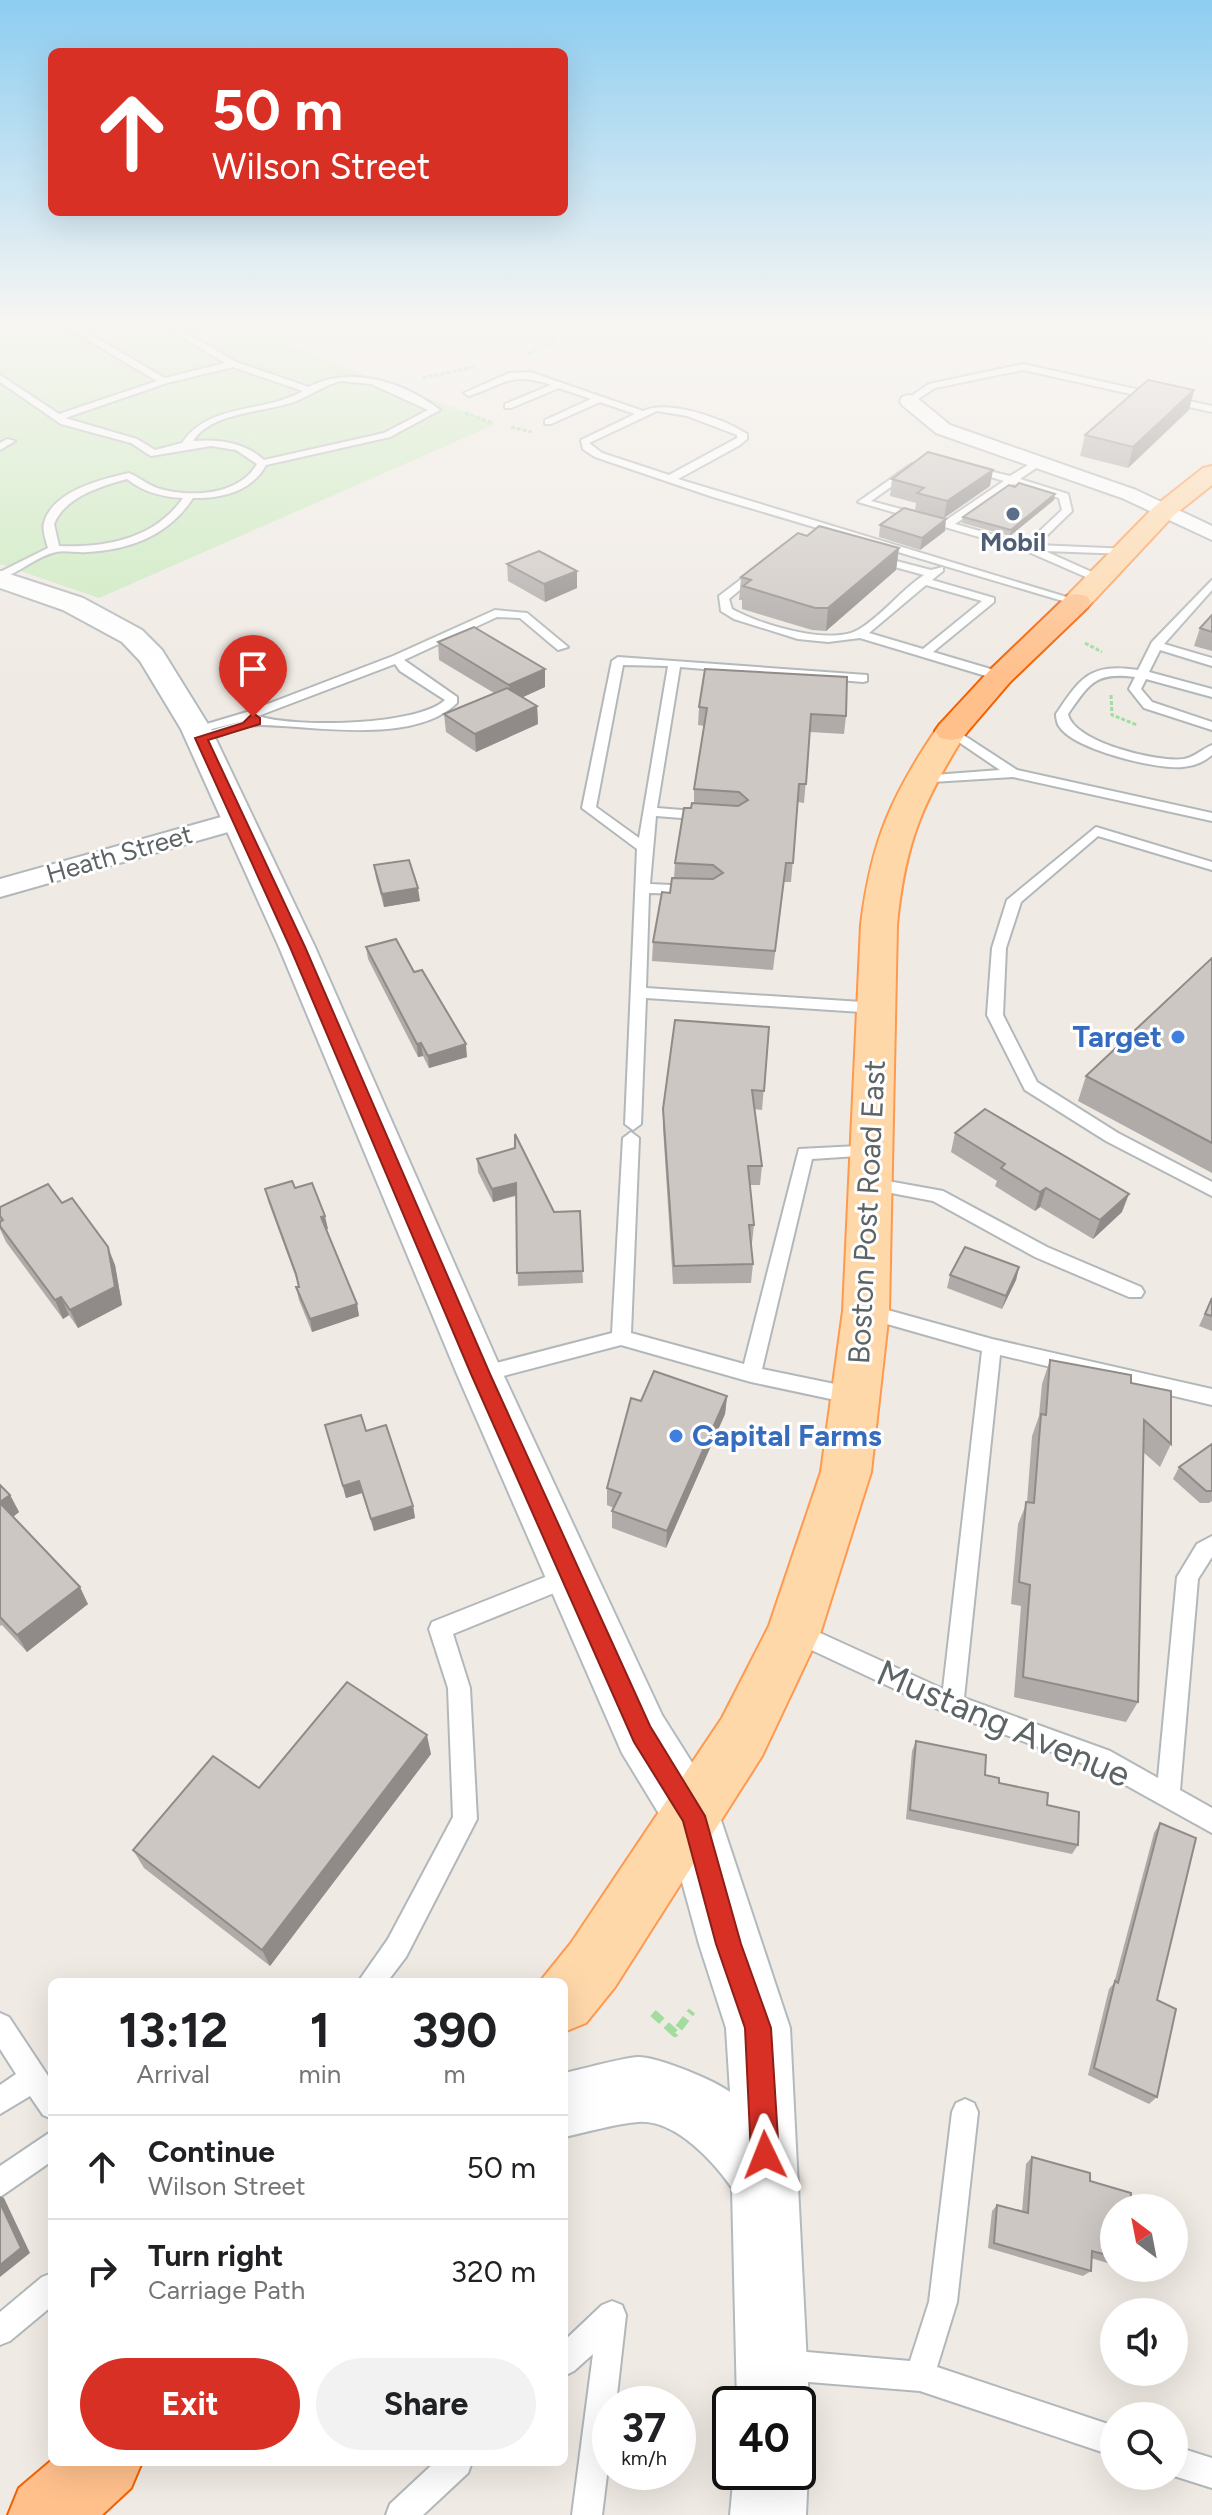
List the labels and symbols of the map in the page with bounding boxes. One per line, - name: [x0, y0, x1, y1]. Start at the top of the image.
- marker: Mobil: [1004, 505, 1022, 523]
- place label: Mobil: [980, 526, 1046, 558]
- pin: [219, 635, 287, 717]
- street label: Heath Street: [42, 818, 196, 890]
- place label: Target: [1072, 1018, 1162, 1055]
- marker: Target: [1169, 1028, 1187, 1046]
- street label: Boston Post Road East: [840, 1059, 893, 1365]
- place label: Capital Farms: [692, 1417, 882, 1454]
- marker: Capital Farms: [667, 1427, 685, 1445]
- street label: Mustang Avenue: [871, 1651, 1137, 1796]
- position arrow: [723, 2113, 807, 2197]
- north arrow: [1100, 2194, 1188, 2282]
- speed limit sign: 40: [712, 2386, 816, 2490]

